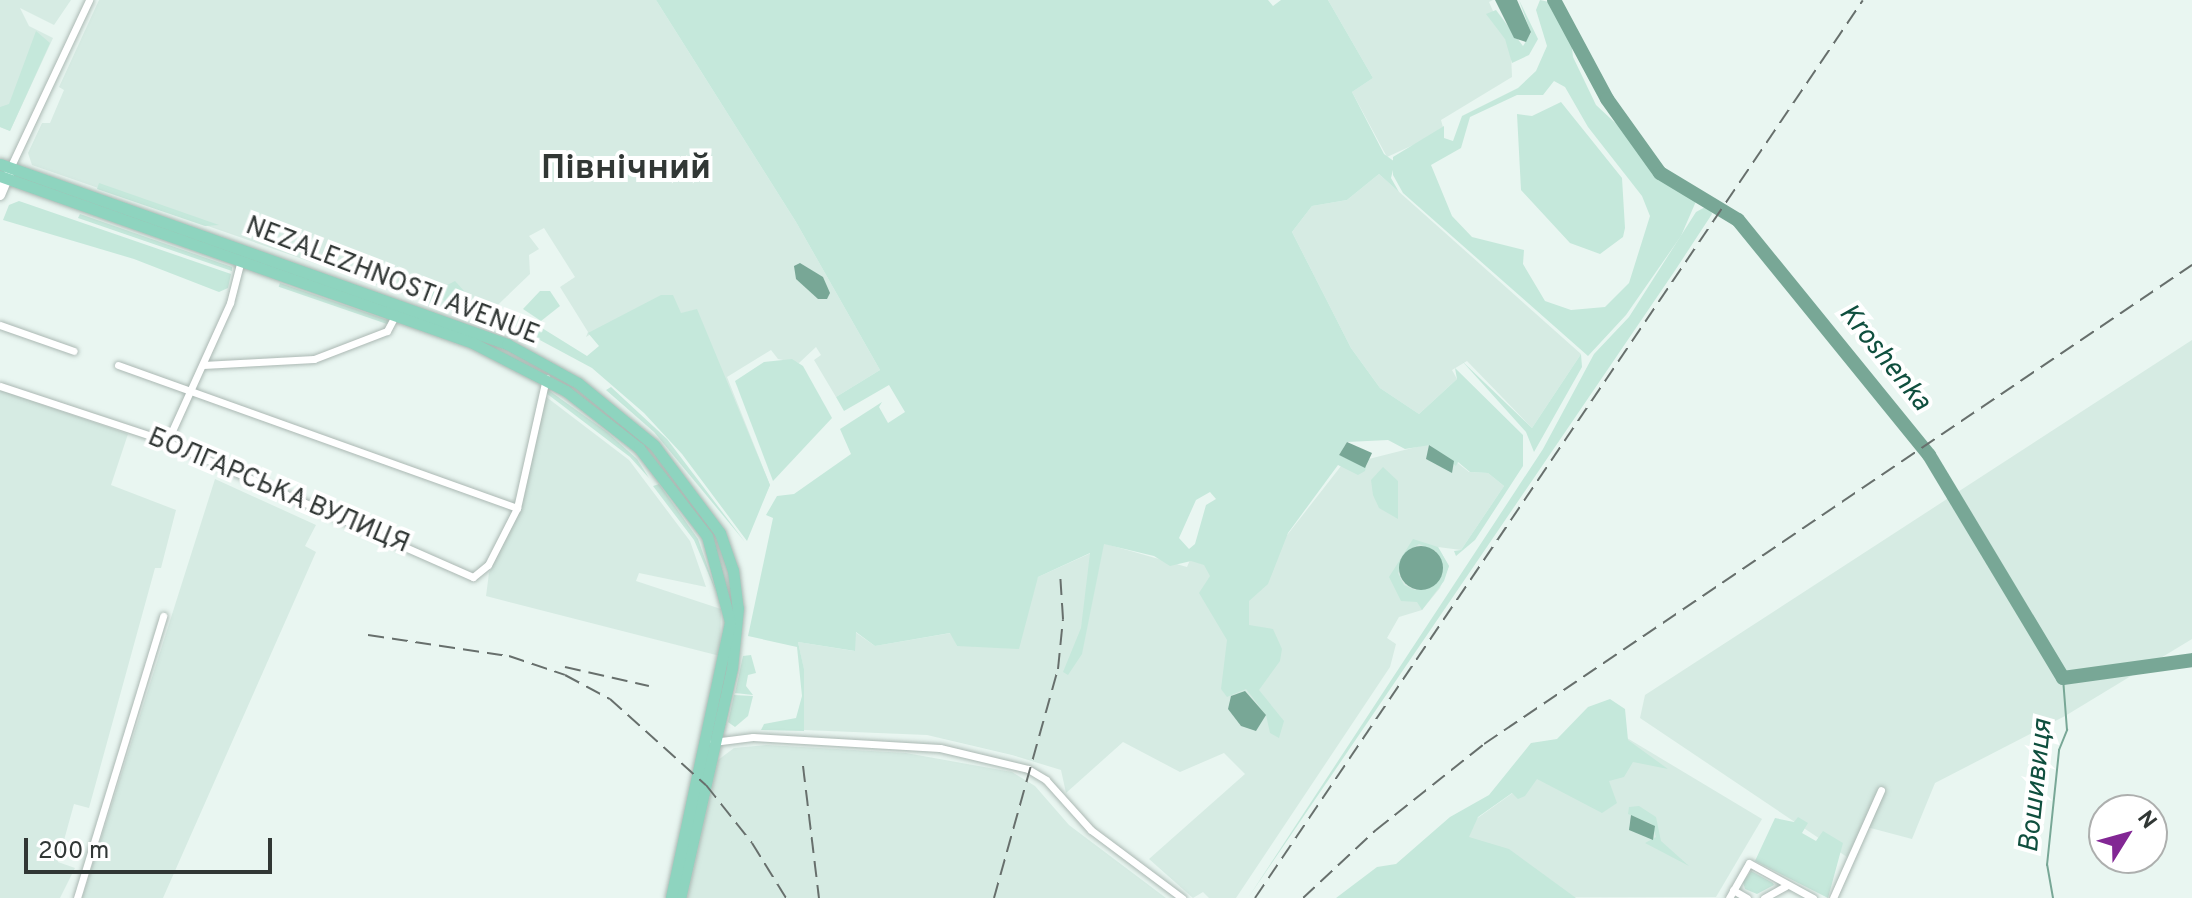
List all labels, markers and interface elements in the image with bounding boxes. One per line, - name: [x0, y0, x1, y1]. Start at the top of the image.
- district label: Північний: [541, 150, 711, 190]
- street label: NEZALEZHNOSTI AVENUE: [240, 211, 544, 353]
- water label: Kroshenka: [1831, 298, 1937, 418]
- street label: БОЛГАРСЬКА ВУЛИЦЯ: [142, 423, 414, 561]
- water label: Вошивиця: [2013, 718, 2061, 854]
- north arrow: [2088, 794, 2168, 874]
- text: N: [2130, 806, 2161, 835]
- scale bar: [28, 822, 276, 872]
- text: 200 m: [38, 837, 109, 867]

